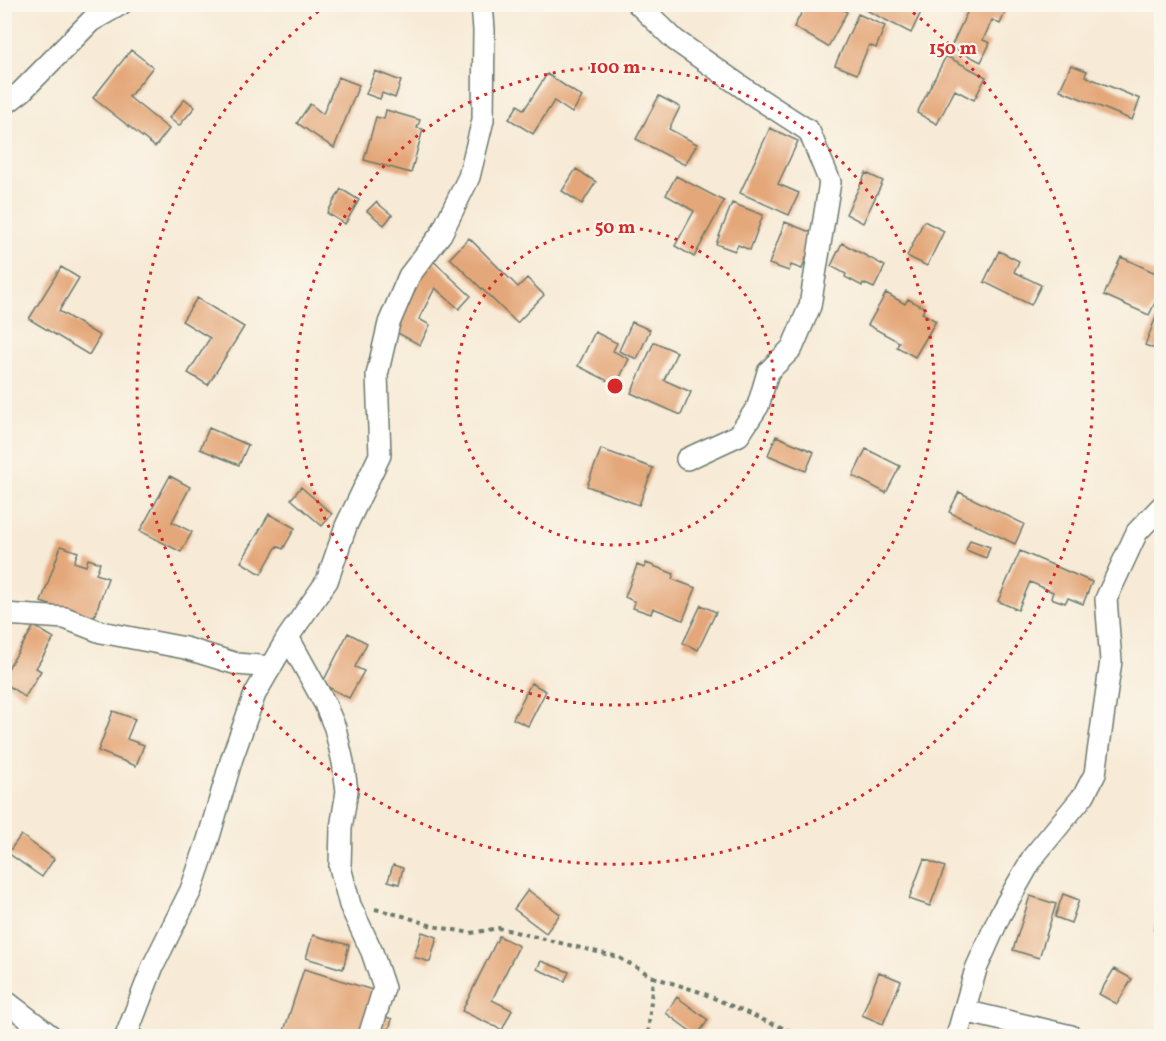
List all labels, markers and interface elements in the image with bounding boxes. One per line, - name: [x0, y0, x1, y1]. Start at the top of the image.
- text: 150 m: [929, 37, 977, 62]
- text: 100 m: [590, 56, 640, 81]
- text: 50 m: [595, 216, 635, 241]
- centre of rings: [605, 376, 625, 396]

